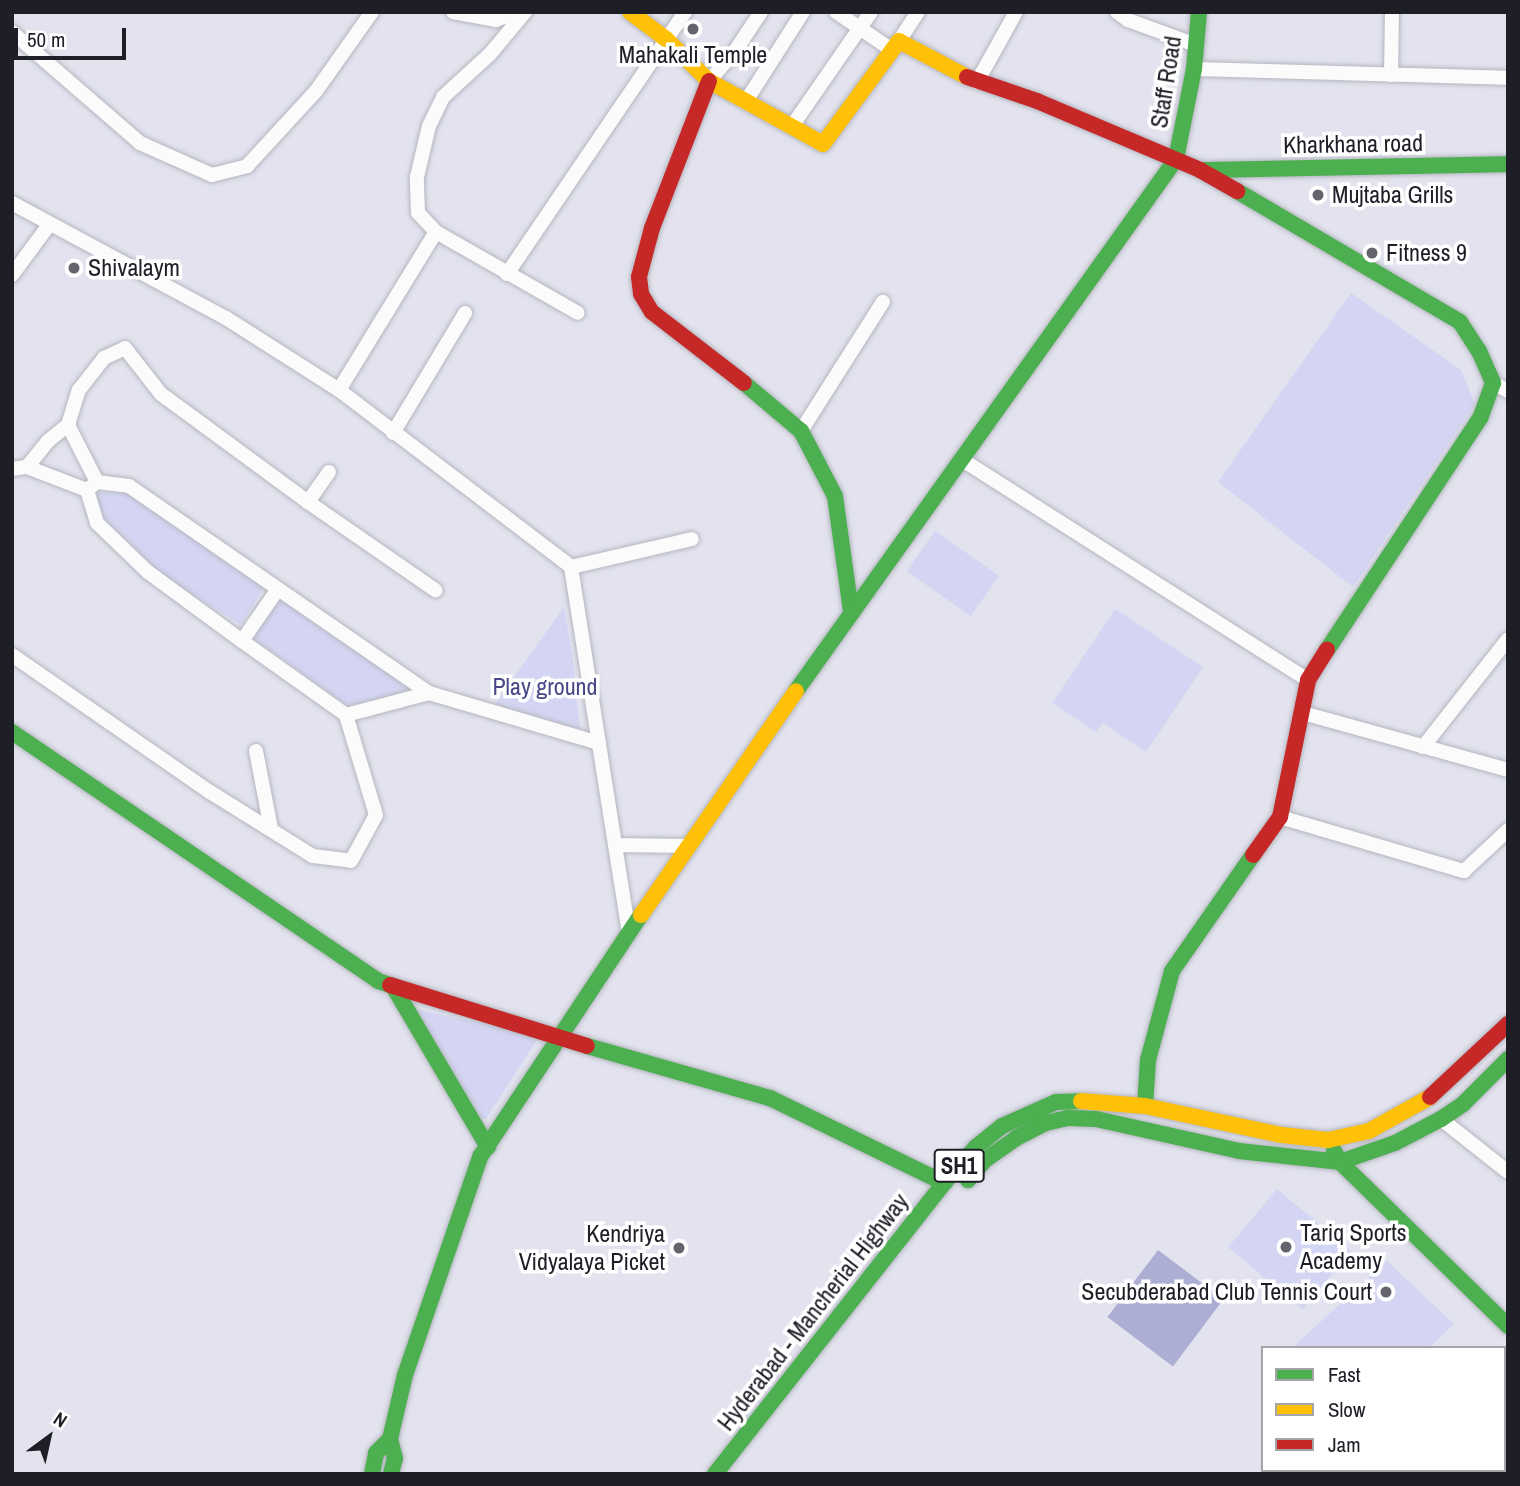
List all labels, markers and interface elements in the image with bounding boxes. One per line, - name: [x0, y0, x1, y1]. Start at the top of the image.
- scale bar: [18, 14, 130, 58]
- marker: Mahakali Temple: [685, 21, 701, 37]
- text: 50 m: [27, 25, 65, 54]
- street label: Staff Road: [1145, 34, 1187, 130]
- place label: Mahakali Temple: [619, 41, 767, 69]
- street label: Kharkhana road: [1283, 128, 1423, 160]
- place label: Mujtaba Grills: [1332, 181, 1453, 209]
- marker: Mujtaba Grills: [1310, 187, 1326, 203]
- place label: Fitness 9: [1386, 239, 1467, 267]
- marker: Fitness 9: [1364, 245, 1380, 261]
- place label: Shivalaym: [88, 254, 180, 282]
- marker: Shivalaym: [66, 260, 82, 276]
- park label: Play ground: [492, 673, 598, 701]
- road number: SH1: [933, 1147, 985, 1186]
- street label: Hyderabad - Mancherial Highway: [711, 1188, 915, 1436]
- place label: Tariq Sports Academy: [1300, 1219, 1406, 1275]
- place label: Kendriya Vidyalaya Picket: [519, 1220, 665, 1276]
- marker: Tariq Sports Academy: [1278, 1239, 1294, 1255]
- marker: Kendriya Vidyalaya Picket: [671, 1240, 687, 1256]
- place label: Secubderabad Club Tennis Court: [1081, 1278, 1372, 1306]
- marker: Secubderabad Club Tennis Court: [1378, 1284, 1394, 1300]
- legend: [1261, 1346, 1506, 1472]
- text: Fast: [1328, 1360, 1361, 1389]
- text: Slow: [1328, 1395, 1365, 1424]
- north arrow: [14, 1402, 84, 1472]
- text: N: [49, 1405, 72, 1433]
- text: Jam: [1328, 1430, 1361, 1459]

